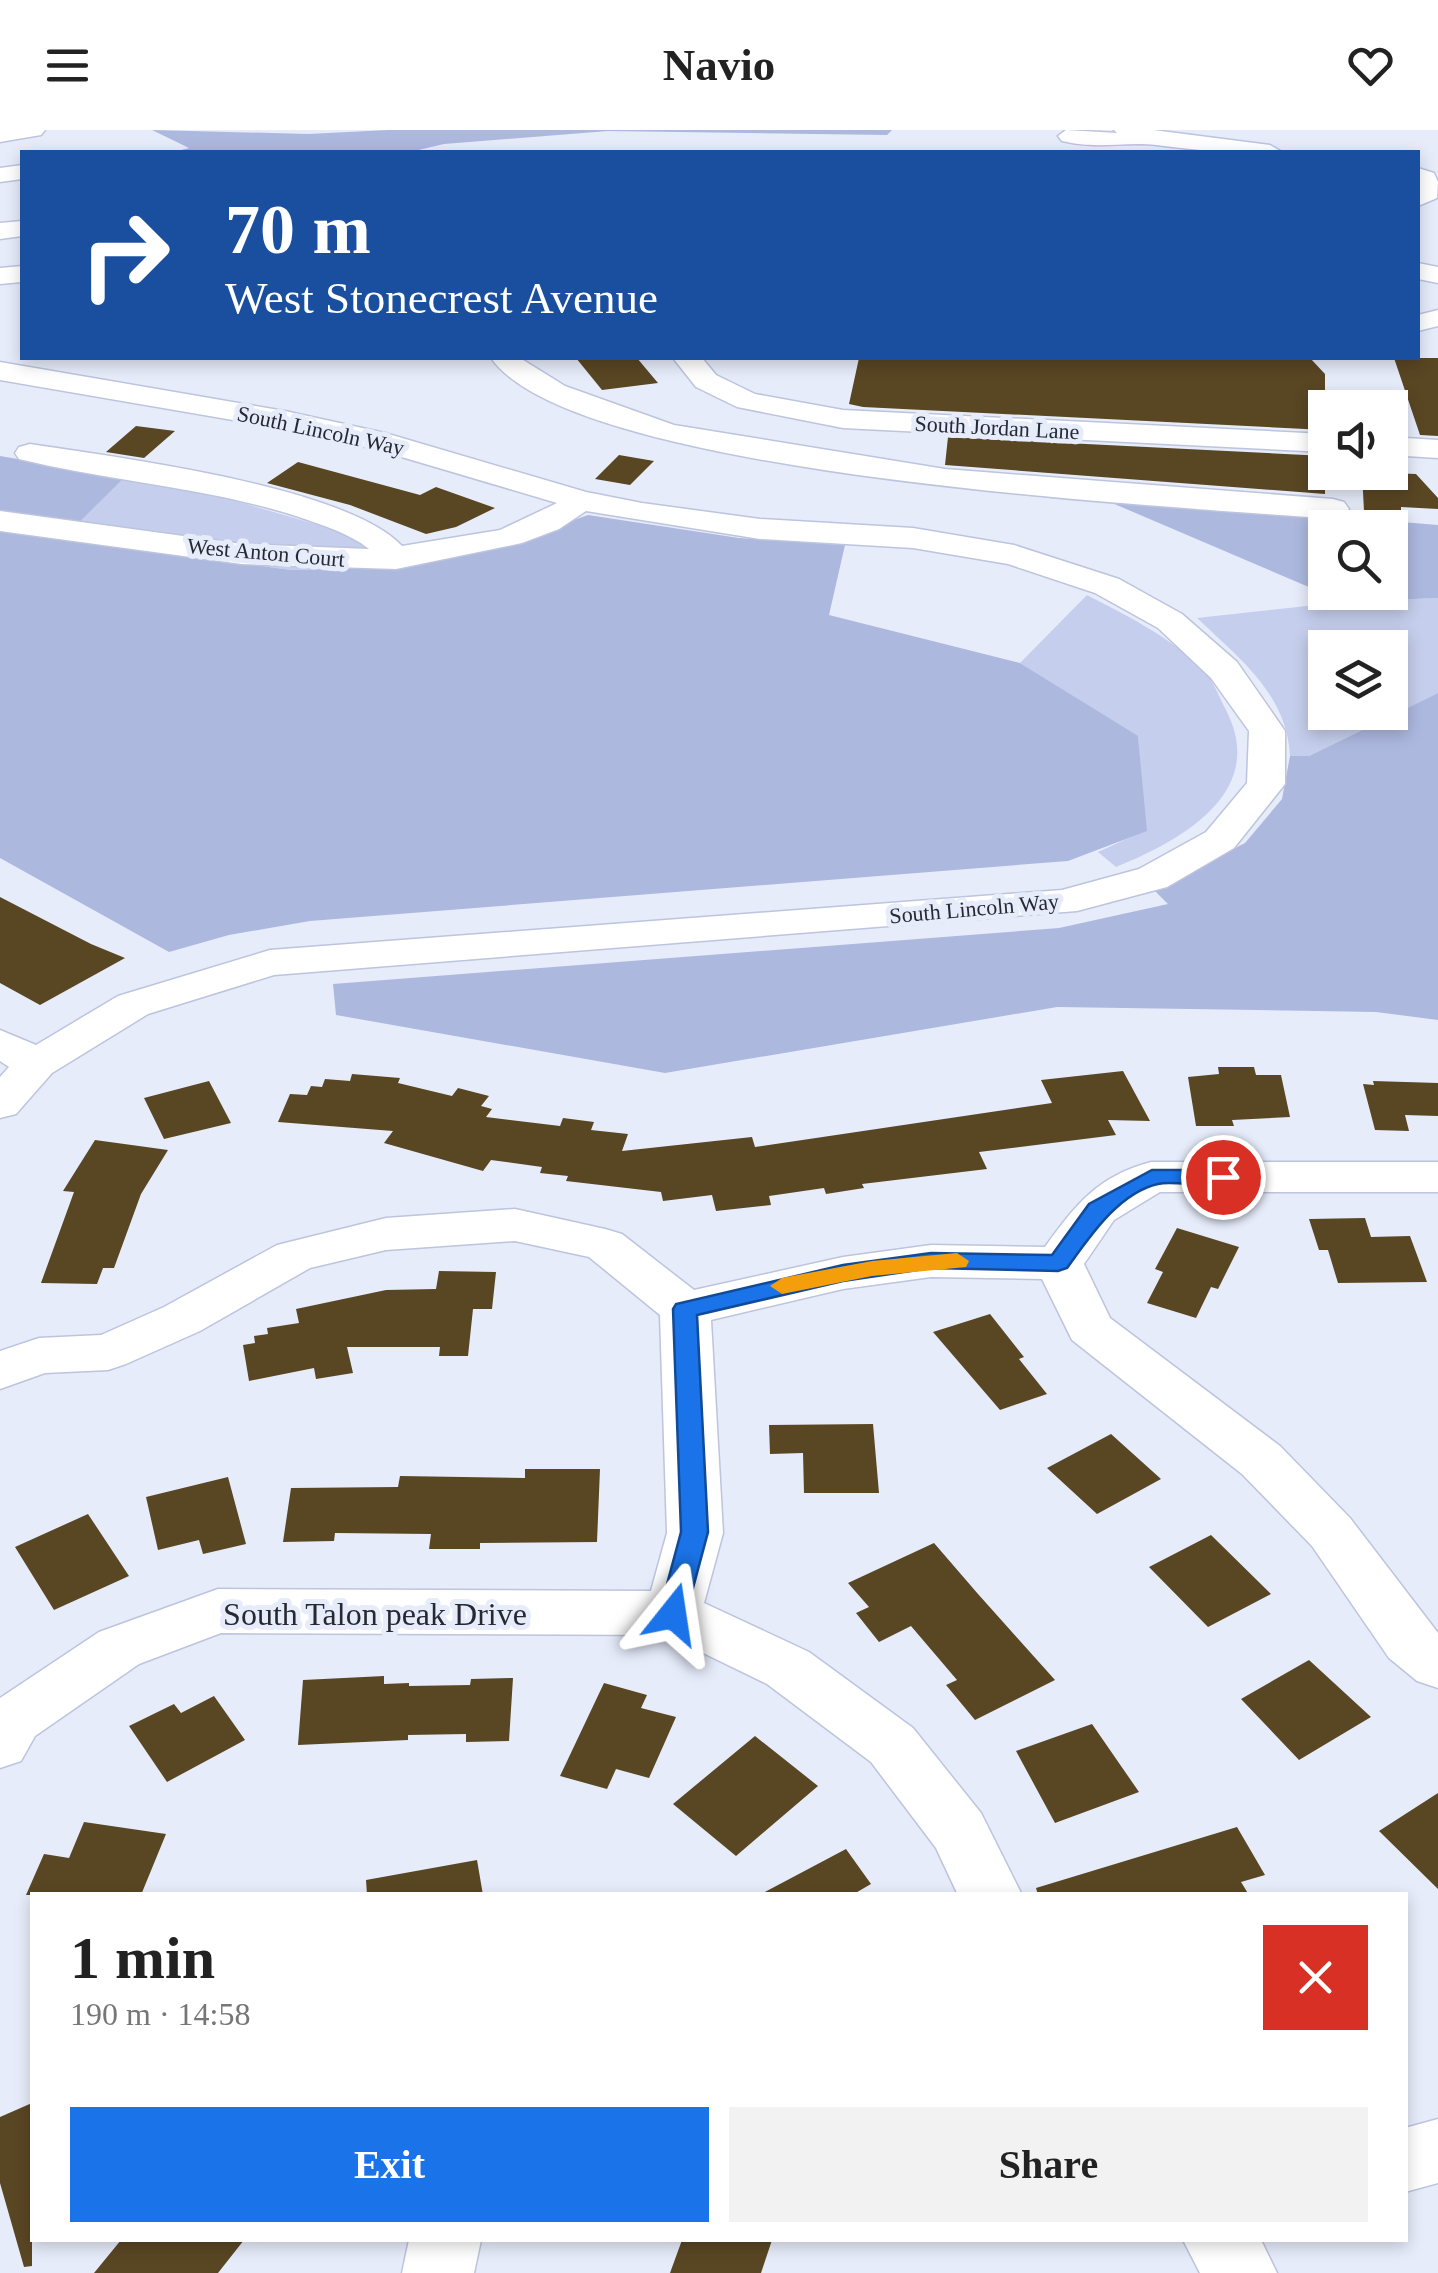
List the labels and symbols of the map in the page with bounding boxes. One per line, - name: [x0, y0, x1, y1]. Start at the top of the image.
- street label: South Lincoln Way: [235, 401, 407, 460]
- street label: South Jordan Lane: [914, 411, 1080, 444]
- street label: West Anton Court: [186, 533, 346, 572]
- street label: South Lincoln Way: [888, 889, 1060, 928]
- pin: [1181, 1135, 1266, 1220]
- position arrow: [621, 1562, 725, 1666]
- street label: South Talon peak Drive: [223, 1596, 527, 1632]

